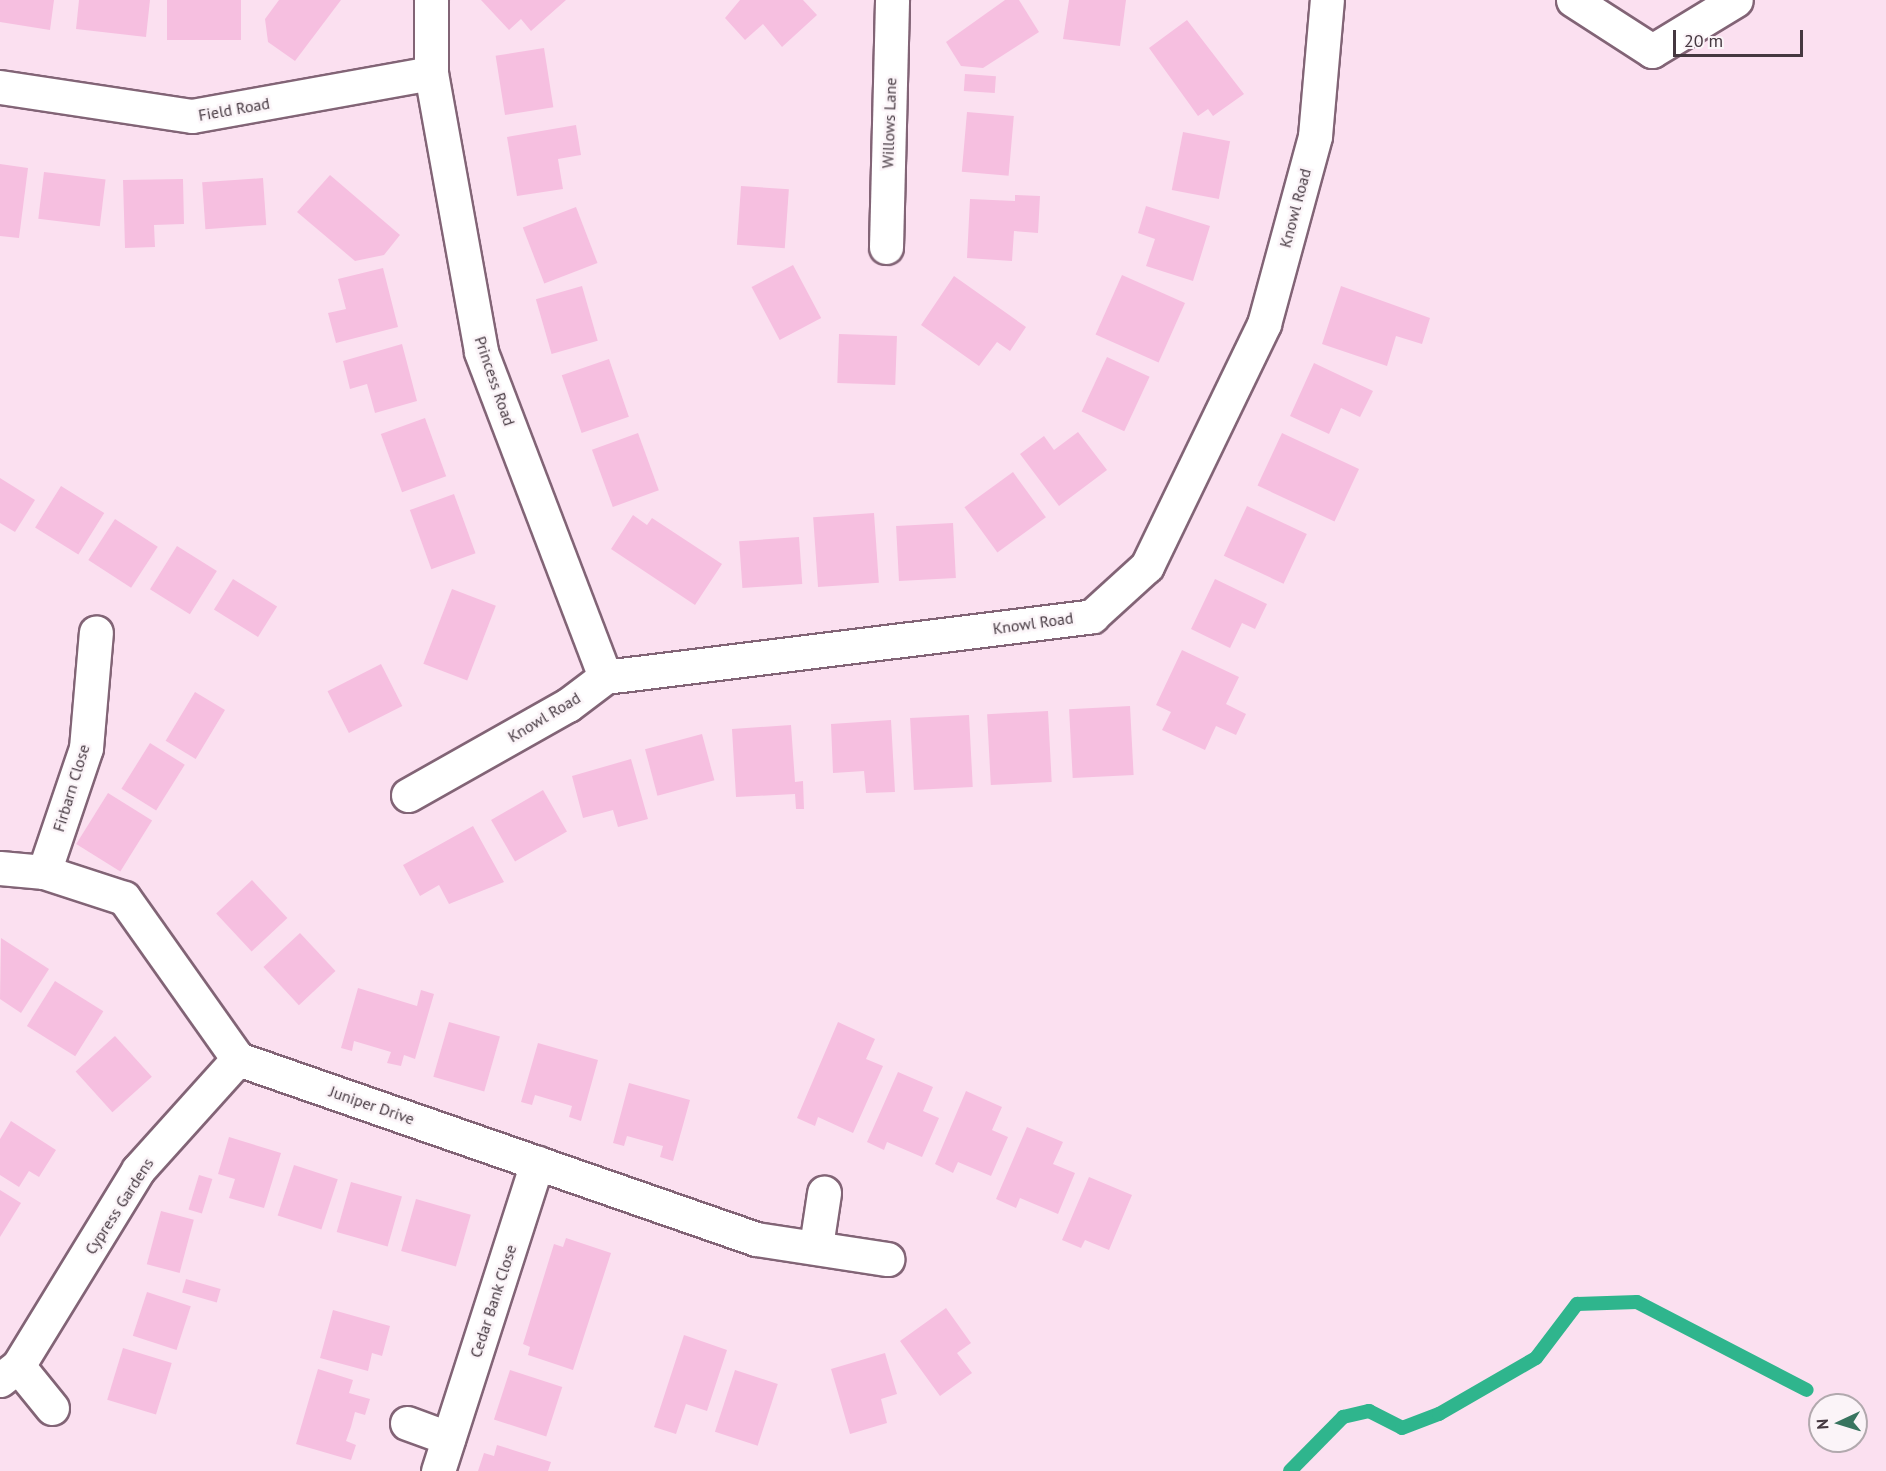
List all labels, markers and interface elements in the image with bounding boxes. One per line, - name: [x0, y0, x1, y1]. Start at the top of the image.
- scale bar: [1676, 18, 1806, 56]
- text: 20 m: [1684, 29, 1723, 52]
- street label: Willows Lane: [878, 77, 900, 169]
- street label: Field Road: [197, 93, 271, 125]
- street label: Knowl Road: [1275, 166, 1315, 250]
- street label: Princess Road: [471, 334, 519, 428]
- street label: Knowl Road: [992, 608, 1074, 638]
- street label: Knowl Road: [504, 688, 584, 746]
- street label: Firbarn Close: [49, 742, 93, 834]
- street label: Juniper Drive: [327, 1081, 417, 1129]
- street label: Cypress Gardens: [81, 1154, 157, 1258]
- street label: Cedar Bank Close: [466, 1242, 520, 1360]
- north arrow: [1808, 1393, 1868, 1453]
- text: N: [1812, 1418, 1832, 1430]

